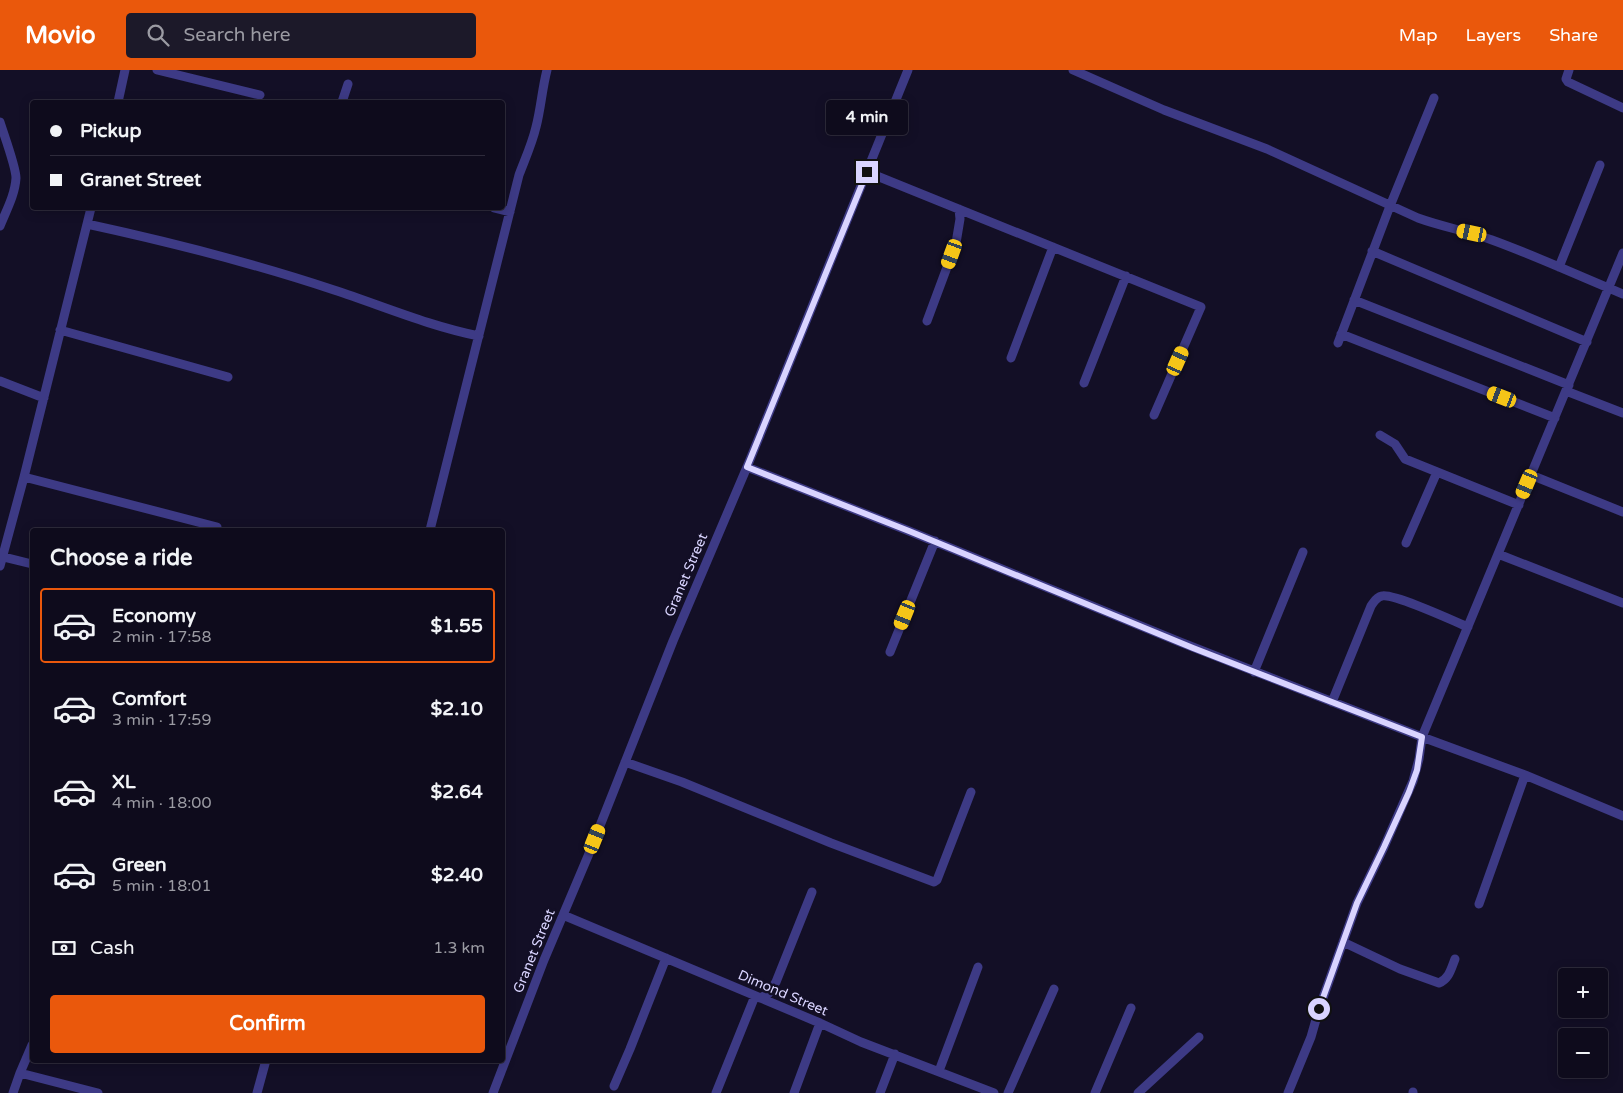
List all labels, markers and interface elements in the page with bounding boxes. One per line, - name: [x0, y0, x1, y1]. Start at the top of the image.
- search box: [126, 13, 476, 58]
- text: Movio: [25, 21, 96, 50]
- icon: search: [144, 21, 172, 49]
- text: Search here: [184, 24, 290, 46]
- text: Map: [1399, 24, 1438, 46]
- text: Layers: [1466, 24, 1521, 46]
- text: Share: [1549, 24, 1598, 46]
- callout: 4 min: [826, 99, 908, 134]
- text: 4 min: [846, 107, 888, 127]
- text: Pickup: [80, 120, 141, 142]
- route end: [856, 161, 878, 183]
- text: Granet Street: [80, 169, 201, 191]
- car: [1455, 223, 1488, 243]
- car: [939, 237, 964, 271]
- car: [1165, 344, 1190, 378]
- car: [1485, 385, 1518, 409]
- car: [1514, 467, 1539, 501]
- street label: Granet Street: [661, 530, 712, 619]
- text: Choose a ride: [50, 545, 193, 571]
- car: [892, 598, 917, 632]
- icon: car: [52, 603, 97, 648]
- text: Economy: [112, 605, 196, 627]
- text: $1.55: [431, 615, 483, 637]
- text: 2 min · 17:58: [112, 627, 211, 647]
- icon: car: [52, 686, 97, 731]
- text: Comfort: [112, 688, 186, 710]
- text: $2.10: [431, 698, 483, 720]
- text: 3 min · 17:59: [112, 710, 211, 730]
- icon: car: [52, 769, 97, 814]
- text: XL: [112, 771, 136, 793]
- text: $2.64: [431, 781, 483, 803]
- text: 4 min · 18:00: [112, 793, 211, 813]
- car: [582, 822, 607, 856]
- icon: car: [52, 852, 97, 897]
- text: Green: [112, 854, 166, 876]
- text: $2.40: [431, 864, 483, 886]
- text: 5 min · 18:01: [112, 876, 211, 896]
- street label: Granet Street: [509, 906, 559, 996]
- icon: cash: [50, 934, 78, 962]
- text: Cash: [90, 937, 135, 959]
- text: 1.3 km: [433, 938, 485, 958]
- street label: Dimond Street: [735, 966, 831, 1020]
- map controls: [1558, 968, 1608, 1078]
- button: +: [1558, 968, 1608, 1018]
- button: Confirm: [50, 995, 485, 1053]
- route start: [1308, 998, 1330, 1020]
- button: −: [1558, 1028, 1608, 1078]

